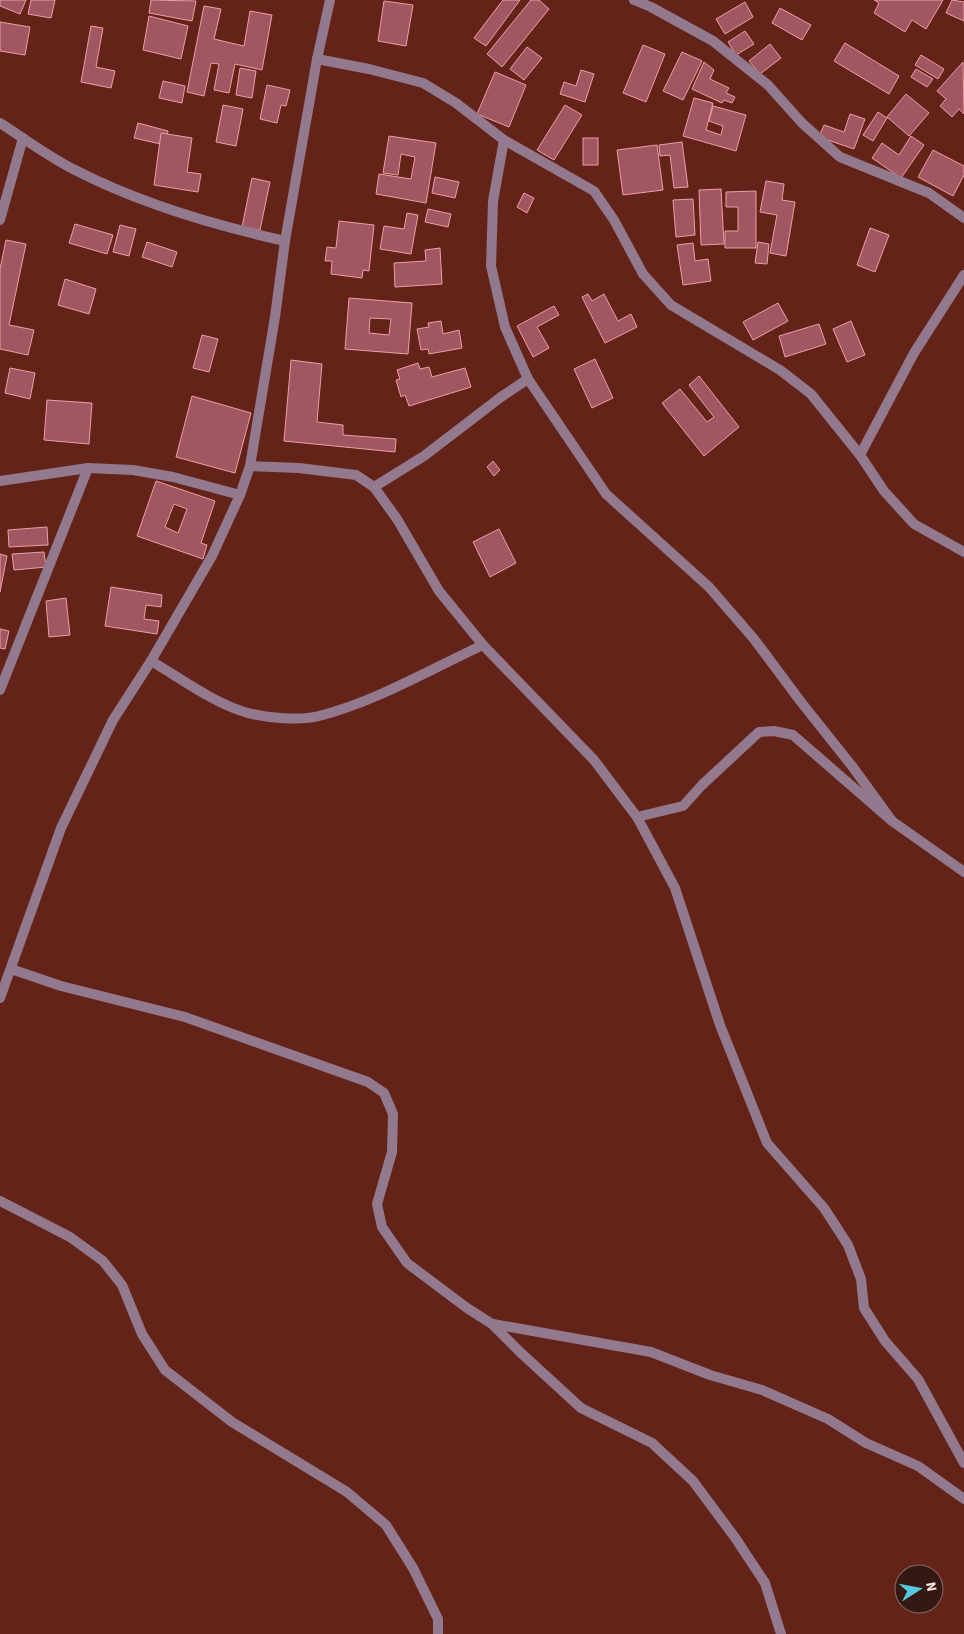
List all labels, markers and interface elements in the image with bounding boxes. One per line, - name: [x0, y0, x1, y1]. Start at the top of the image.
- north arrow: [894, 1564, 944, 1614]
- text: N: [920, 1580, 941, 1593]

